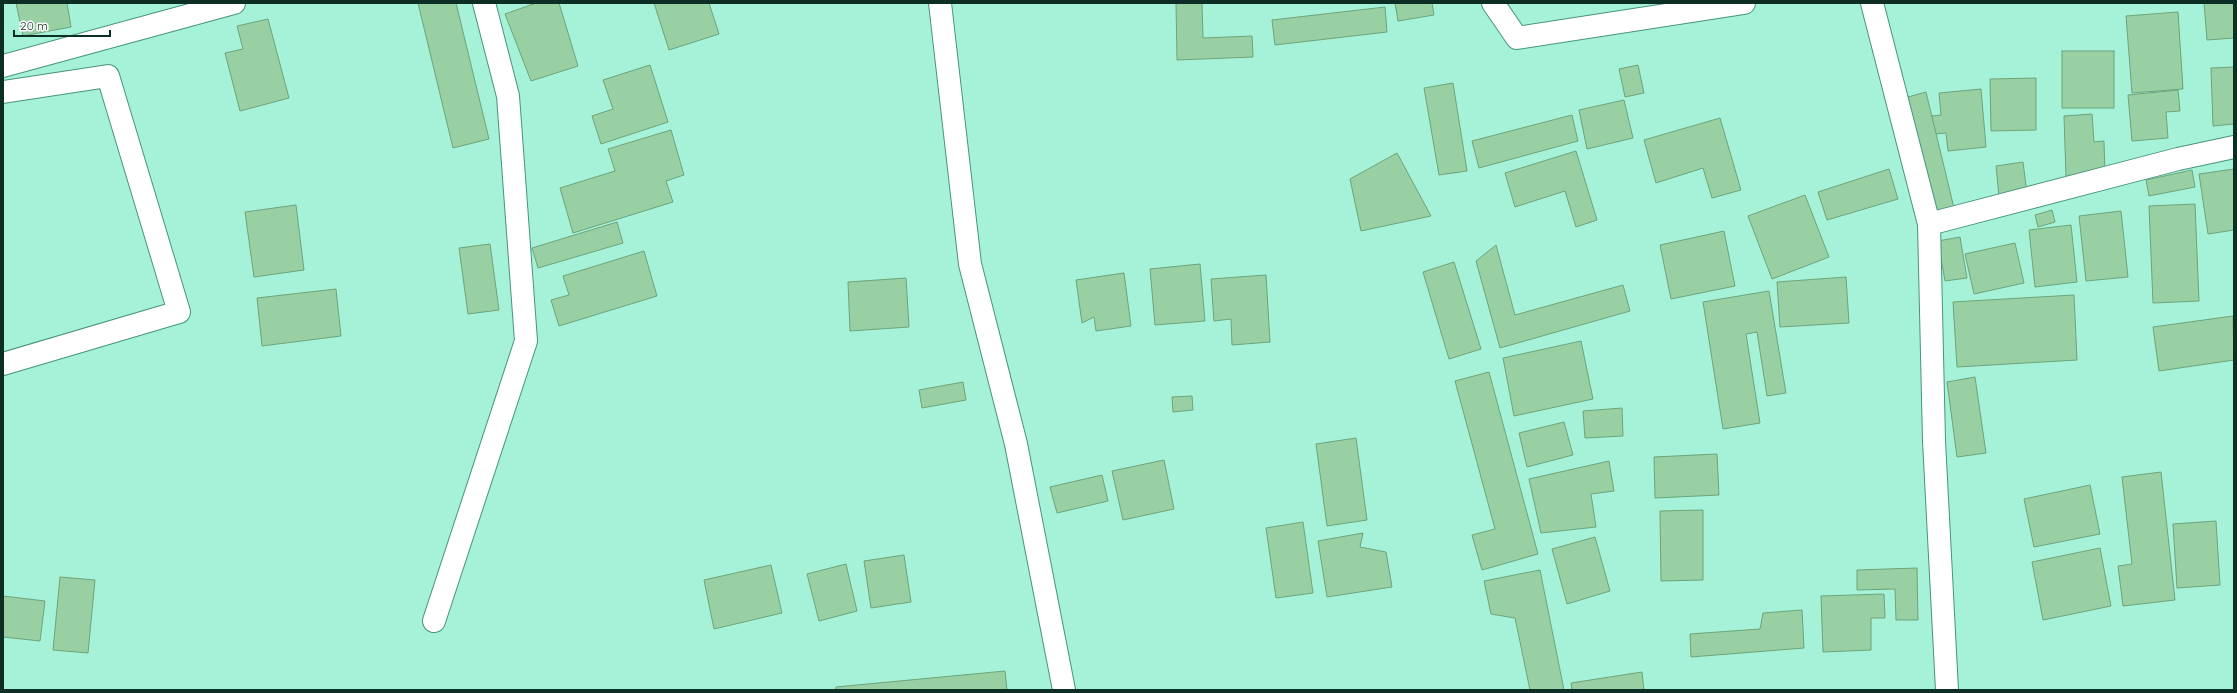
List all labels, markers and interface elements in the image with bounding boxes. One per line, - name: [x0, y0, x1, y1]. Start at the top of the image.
- scale bar: [14, 12, 110, 38]
- text: 20 m: [20, 18, 48, 33]

